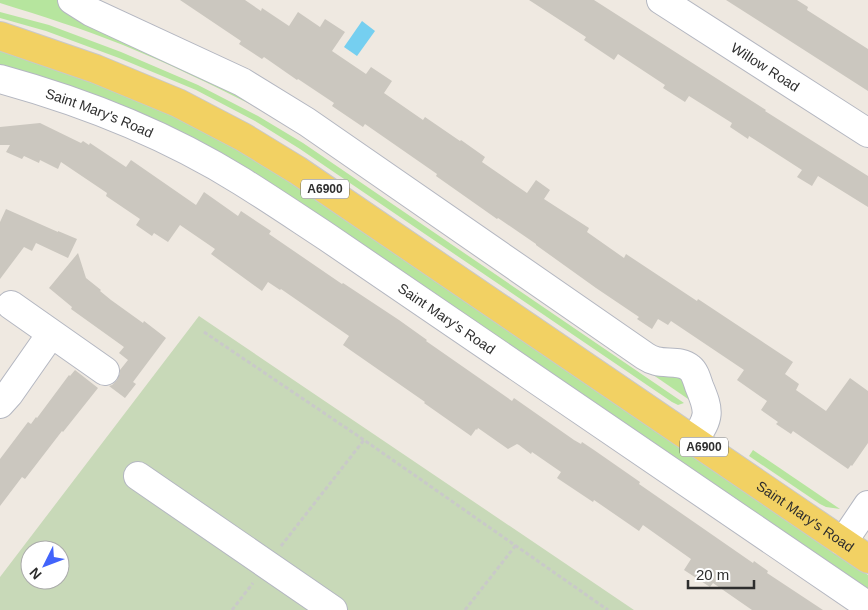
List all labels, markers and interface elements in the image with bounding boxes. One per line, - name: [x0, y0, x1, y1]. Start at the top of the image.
- street label: Willow Road: [728, 39, 802, 95]
- street label: Saint Mary's Road: [43, 85, 156, 141]
- road number: A6900: [301, 180, 349, 198]
- street label: Saint Mary's Road: [395, 280, 498, 357]
- road number: A6900: [680, 438, 728, 457]
- street label: Saint Mary's Road: [754, 478, 857, 555]
- north arrow: [20, 540, 70, 590]
- scale bar: [688, 558, 754, 590]
- text: N: [26, 565, 45, 583]
- text: 20 m: [696, 566, 729, 583]

